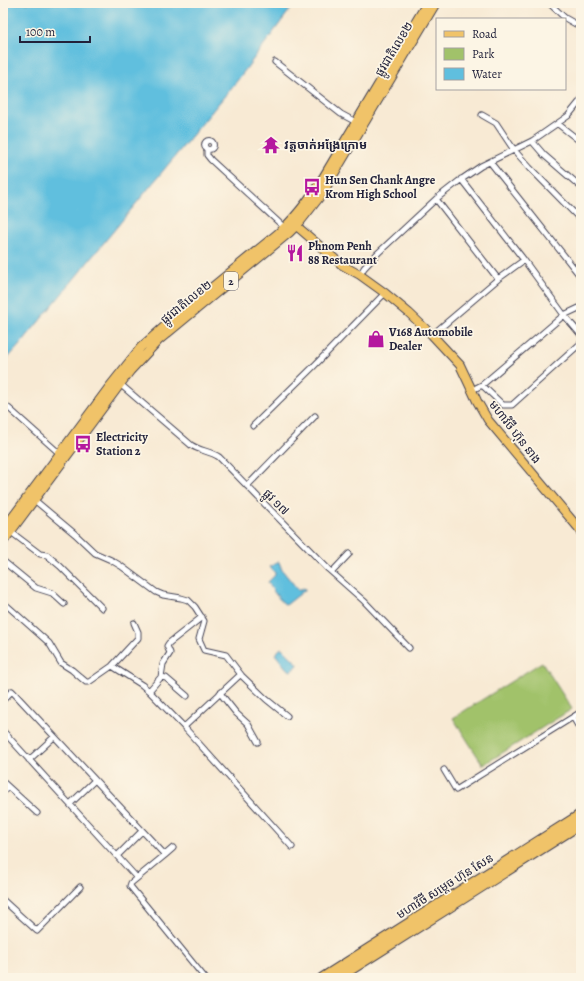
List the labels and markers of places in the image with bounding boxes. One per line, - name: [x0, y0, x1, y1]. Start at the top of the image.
- temple icon: វត្តចាក់អង្រែក្រោម: [261, 135, 281, 155]
- place label: វត្តចាក់អង្រែក្រោម: [284, 137, 367, 153]
- place label: Hun Sen Chank Angre Krom High School: [325, 172, 436, 202]
- bus stop icon: Hun Sen Chank Angre Krom High School: [302, 177, 322, 197]
- place label: Phnom Penh 88 Restaurant: [308, 238, 377, 268]
- restaurant icon: Phnom Penh 88 Restaurant: [285, 243, 305, 263]
- place label: V168 Automobile Dealer: [388, 324, 473, 354]
- shop icon: V168 Automobile Dealer: [366, 329, 386, 349]
- place label: Electricity Station 2: [96, 429, 148, 459]
- bus stop icon: Electricity Station 2: [73, 434, 93, 454]

